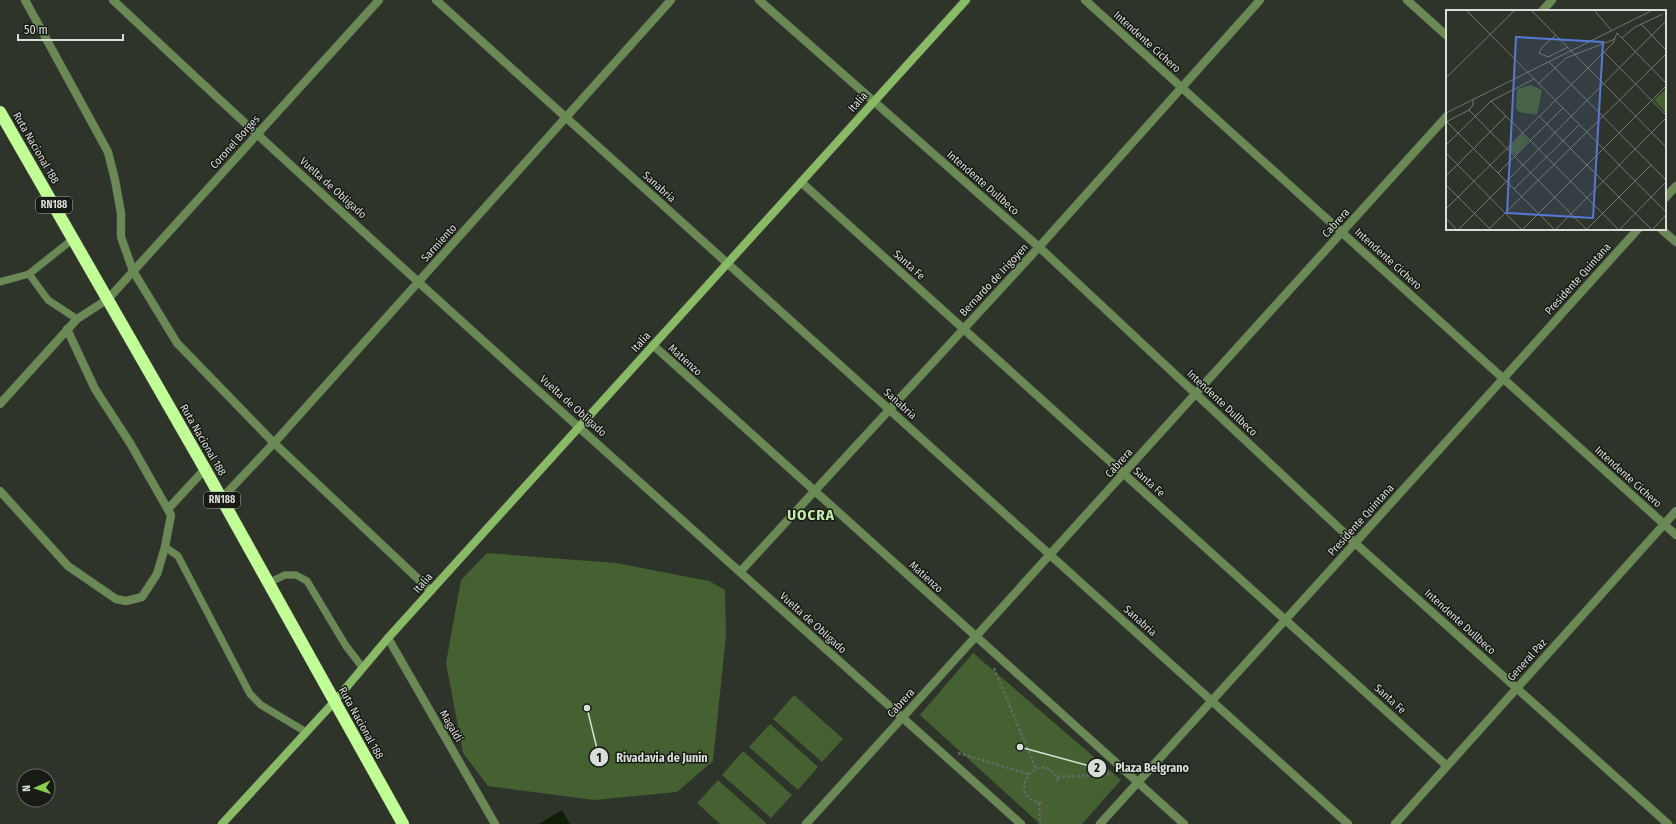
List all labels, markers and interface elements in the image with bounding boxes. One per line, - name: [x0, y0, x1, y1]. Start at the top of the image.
- street label: Intendente Cichero: [1111, 9, 1183, 76]
- inset map: [1446, 10, 1666, 230]
- scale bar: [18, 16, 123, 42]
- text: 50 m: [24, 23, 48, 37]
- street label: Italia: [846, 89, 870, 115]
- street label: Ruta Nacional 188: [10, 110, 62, 187]
- street label: Coronel Borges: [207, 112, 263, 172]
- street label: Intendente Dullbeco: [944, 148, 1022, 218]
- street label: Vuelta de Obligado: [297, 155, 369, 222]
- street label: Sanabria: [640, 169, 678, 205]
- road number: RN188: [36, 197, 72, 213]
- street label: Cabrera: [1320, 206, 1352, 240]
- street label: Sarmiento: [419, 221, 459, 265]
- street label: Intendente Cichero: [1352, 226, 1424, 293]
- street label: Bernardo de Irigoyen: [957, 241, 1031, 319]
- street label: Presidente Quintana: [1542, 241, 1614, 317]
- street label: Santa Fe: [891, 247, 927, 283]
- street label: Italia: [629, 329, 653, 355]
- street label: Matienzo: [665, 341, 705, 379]
- street label: Intendente Dullbeco: [1184, 367, 1260, 439]
- street label: Vuelta de Obligado: [537, 373, 609, 440]
- street label: Sanabria: [881, 386, 919, 422]
- street label: Ruta Nacional 188: [177, 402, 229, 479]
- street label: Intendente Cichero: [1592, 444, 1664, 511]
- street label: Cabrera: [1103, 446, 1135, 480]
- street label: Santa Fe: [1131, 464, 1167, 500]
- street label: Presidente Quintana: [1325, 482, 1397, 558]
- road number: RN188: [204, 492, 240, 508]
- district label: UOCRA: [787, 506, 835, 524]
- street label: Matienzo: [906, 558, 946, 596]
- street label: Italia: [411, 570, 435, 596]
- street label: Intendente Dullbeco: [1422, 587, 1498, 658]
- street label: Vuelta de Obligado: [777, 590, 849, 657]
- street label: Sanabria: [1121, 603, 1159, 639]
- street label: General Paz: [1505, 636, 1550, 684]
- street label: Santa Fe: [1372, 681, 1408, 717]
- street label: Ruta Nacional 188: [336, 685, 386, 762]
- street label: Cabrera: [885, 686, 917, 720]
- street label: Magaldi: [437, 708, 465, 745]
- callout: Rivadavia de Junín: [589, 745, 716, 769]
- text: 1: [596, 751, 602, 765]
- text: Rivadavia de Junín: [616, 751, 708, 765]
- callout: Plaza Belgrano: [1087, 756, 1197, 780]
- text: 2: [1093, 761, 1100, 775]
- text: Plaza Belgrano: [1115, 761, 1189, 775]
- north arrow: [16, 768, 56, 808]
- text: N: [20, 785, 33, 792]

